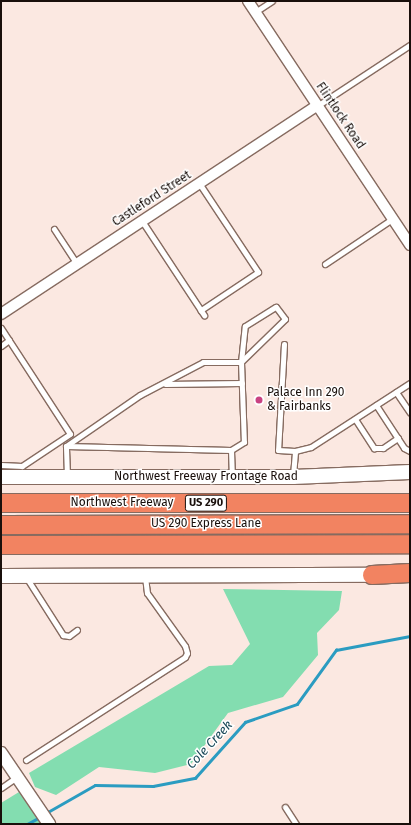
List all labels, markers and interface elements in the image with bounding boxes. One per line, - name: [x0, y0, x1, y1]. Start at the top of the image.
- street label: Flintlock Road: [312, 80, 368, 152]
- street label: Castleford Street: [110, 168, 194, 230]
- place label: Palace Inn 290 & Fairbanks: [267, 386, 345, 414]
- marker: Palace Inn 290 & Fairbanks: [254, 395, 264, 405]
- street label: Northwest Freeway Frontage Road: [114, 470, 298, 484]
- road number: US 290: [184, 494, 228, 512]
- street label: Northwest Freeway: [71, 496, 173, 510]
- street label: US 290 Express Lane: [151, 517, 261, 531]
- water label: Cole Creek: [184, 718, 236, 772]

